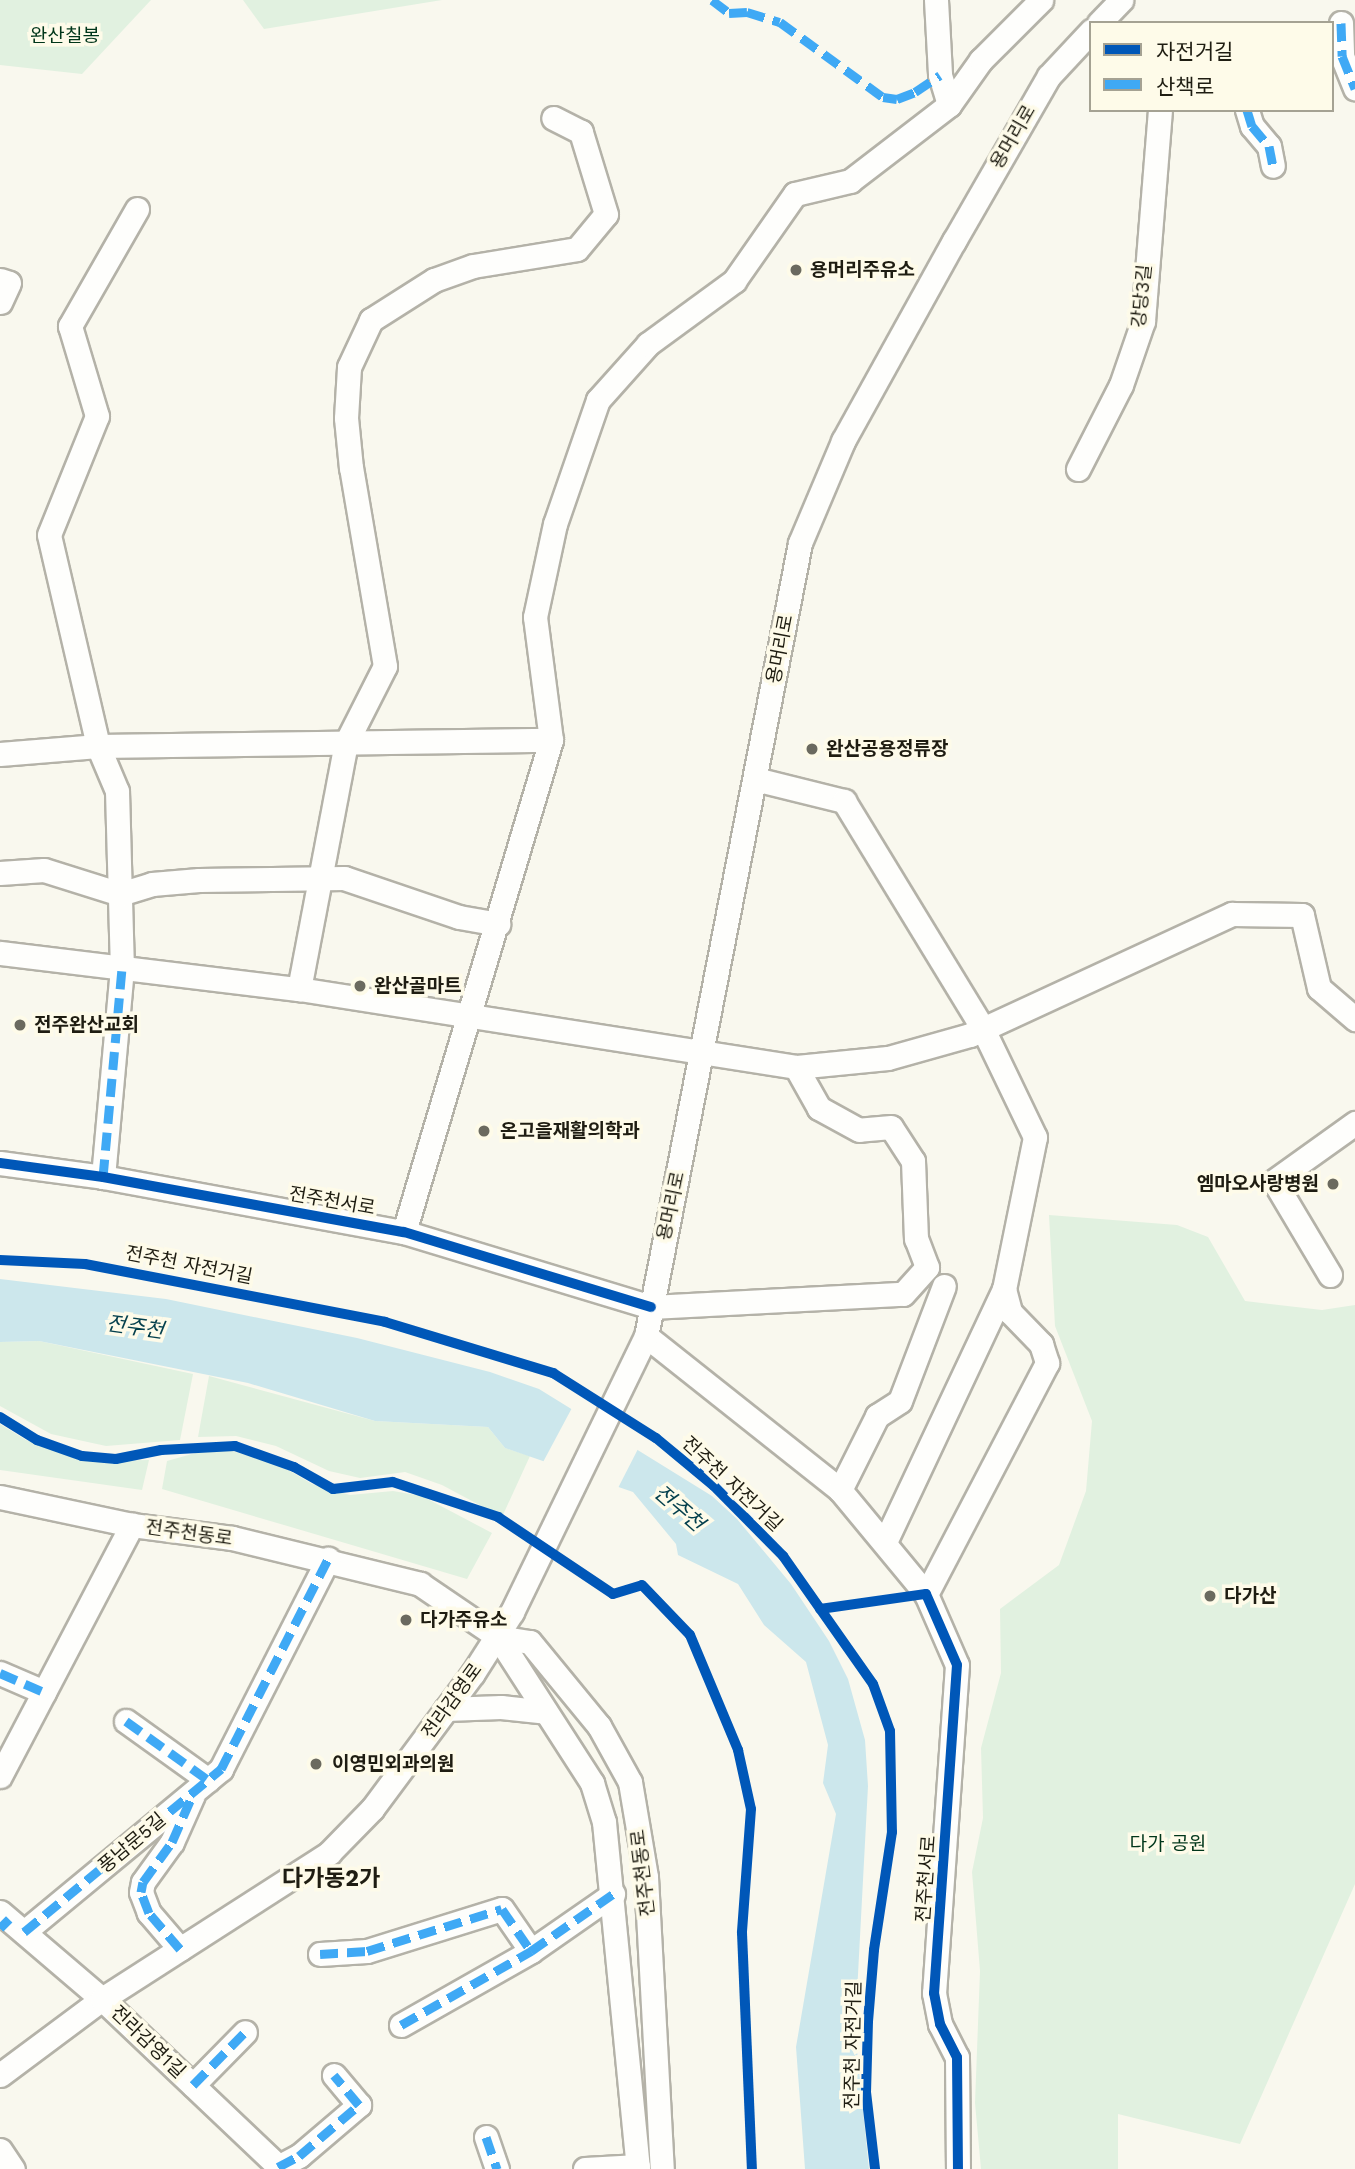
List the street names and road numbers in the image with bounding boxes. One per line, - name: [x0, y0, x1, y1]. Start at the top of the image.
- street label: 용머리로: [986, 101, 1040, 173]
- street label: 강당3길: [1127, 263, 1157, 329]
- street label: 용머리로: [762, 613, 798, 685]
- street label: 용머리로: [653, 1169, 689, 1243]
- street label: 전주천서로: [287, 1182, 377, 1220]
- street label: 전주천 자전거길: [124, 1242, 254, 1288]
- street label: 전주천 자전거길: [677, 1432, 787, 1536]
- street label: 전주천동로: [144, 1516, 234, 1550]
- street label: 전라감영로: [417, 1659, 487, 1743]
- street label: 풍남문5길: [94, 1808, 170, 1878]
- street label: 전주천동로: [626, 1828, 660, 1918]
- street label: 전주천서로: [912, 1835, 940, 1923]
- street label: 전주천 자전거길: [840, 1980, 866, 2110]
- street label: 전라감영1길: [106, 2001, 190, 2083]

